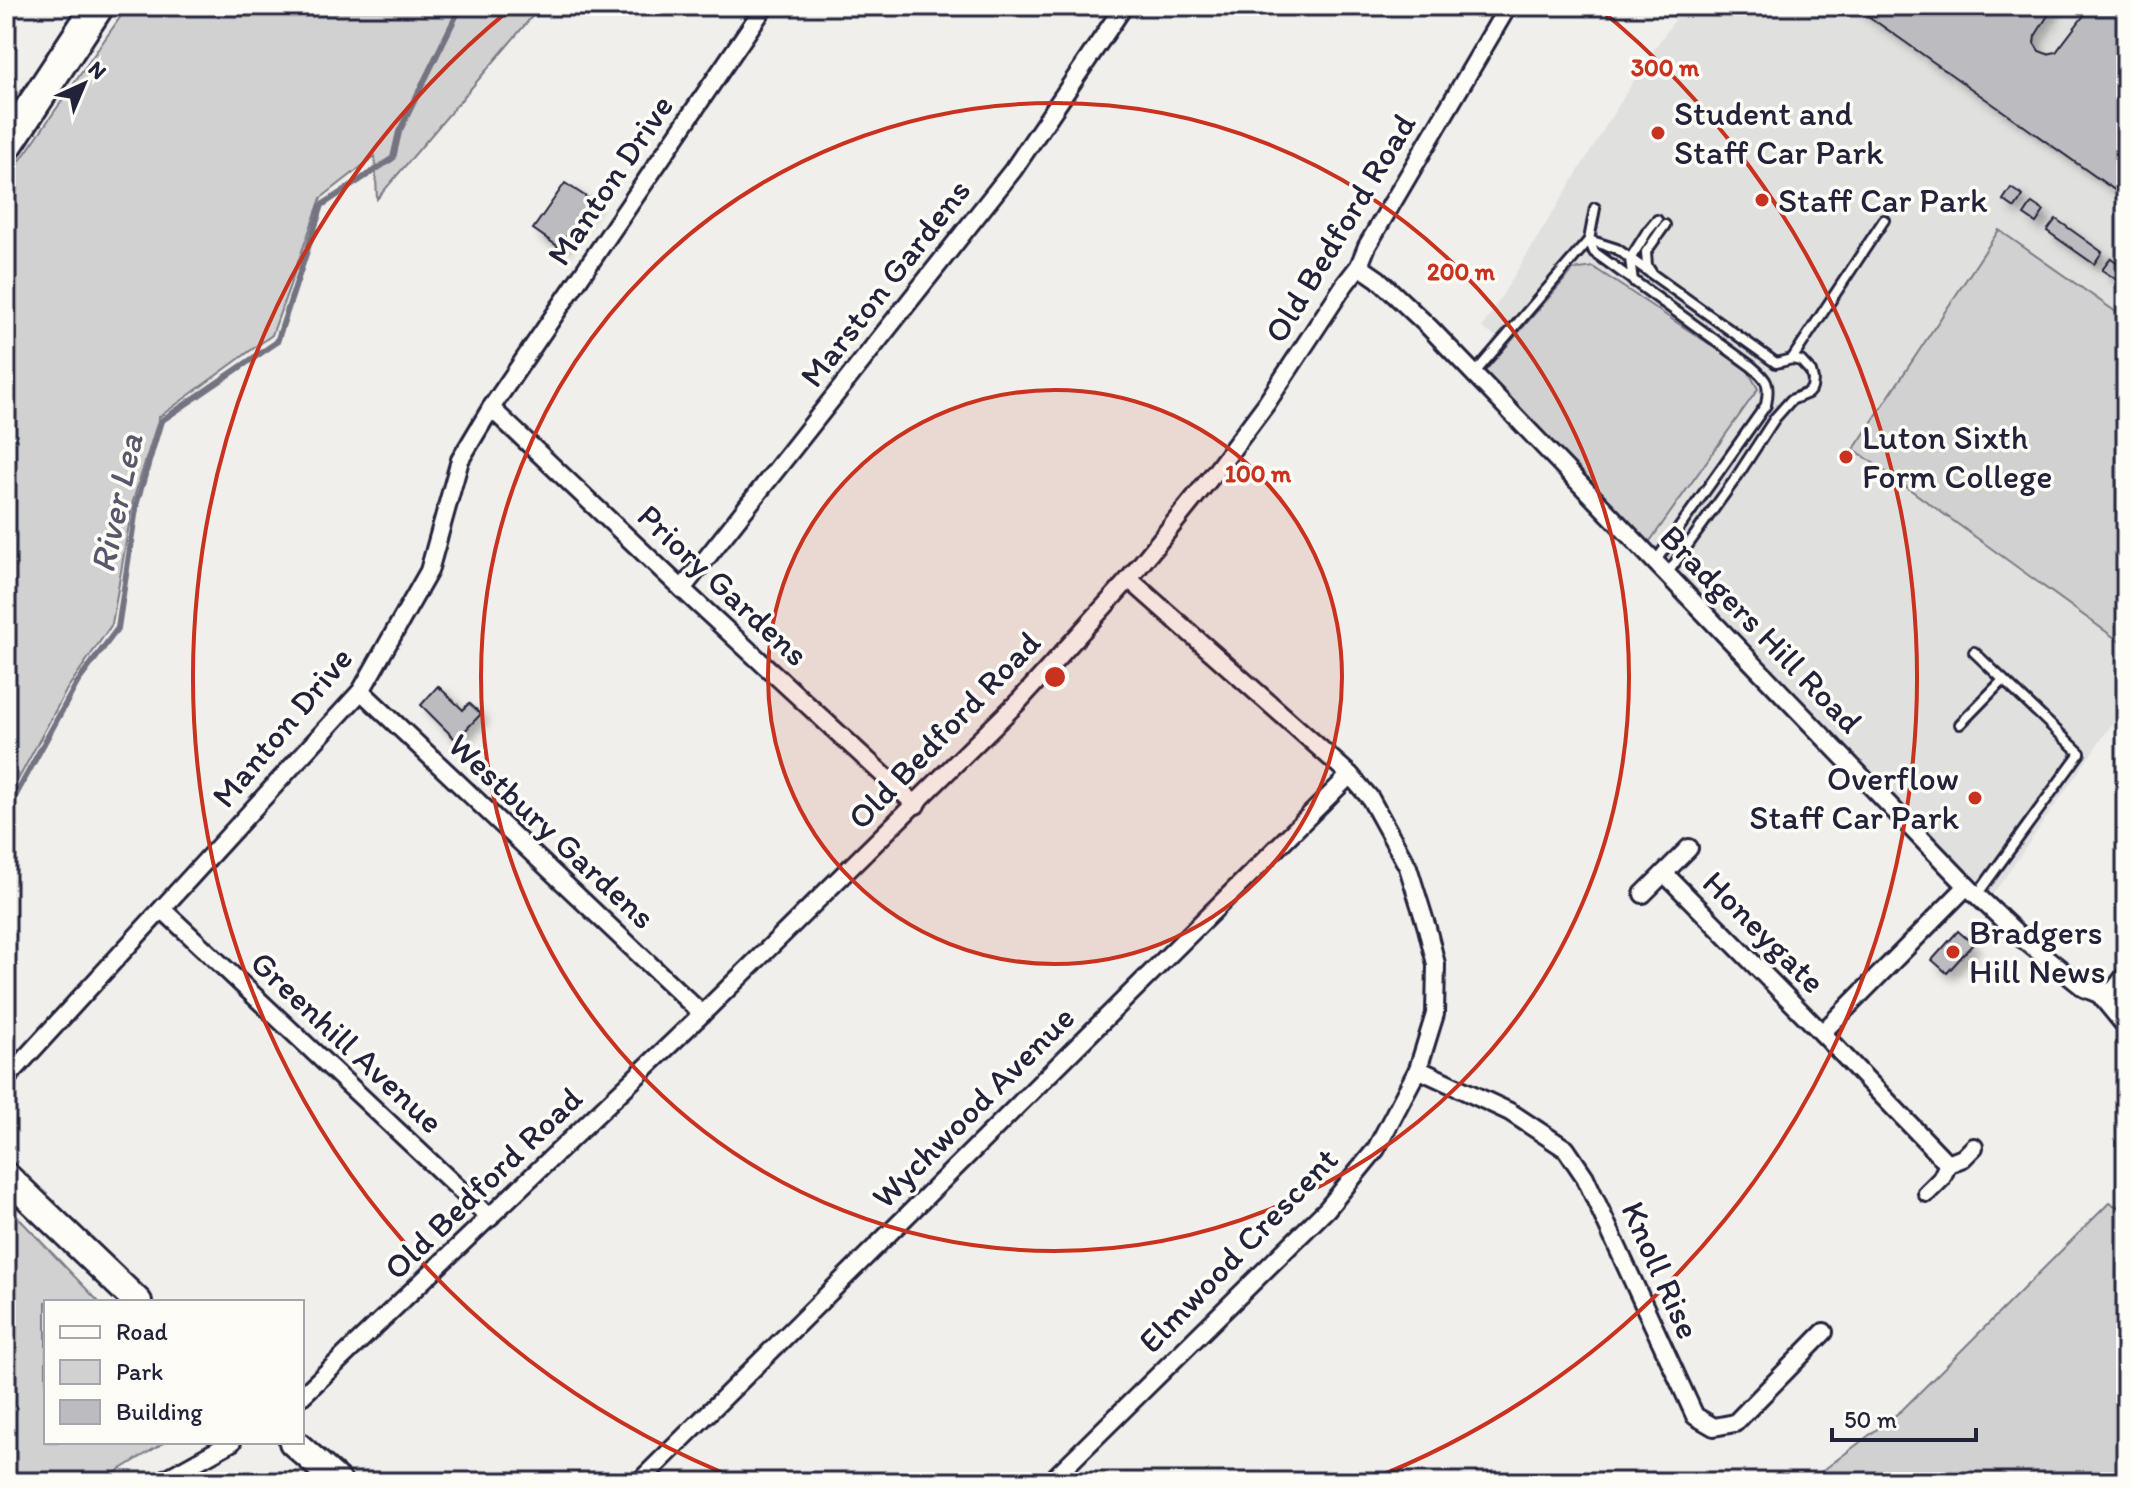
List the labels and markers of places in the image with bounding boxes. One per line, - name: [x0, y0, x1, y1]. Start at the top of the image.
- place label: Student and Staff Car Park: [1674, 93, 1884, 173]
- marker: Student and Staff Car Park: [1649, 124, 1667, 142]
- place label: Staff Car Park: [1778, 180, 1988, 221]
- marker: Staff Car Park: [1753, 191, 1771, 209]
- place label: Luton Sixth Form College: [1862, 417, 2053, 497]
- marker: Luton Sixth Form College: [1837, 448, 1855, 466]
- centre of rings: [1041, 663, 1069, 691]
- place label: Overflow Staff Car Park: [1749, 758, 1959, 838]
- marker: Overflow Staff Car Park: [1966, 789, 1984, 807]
- place label: Bradgers Hill News: [1969, 912, 2106, 992]
- marker: Bradgers Hill News: [1944, 943, 1962, 961]

